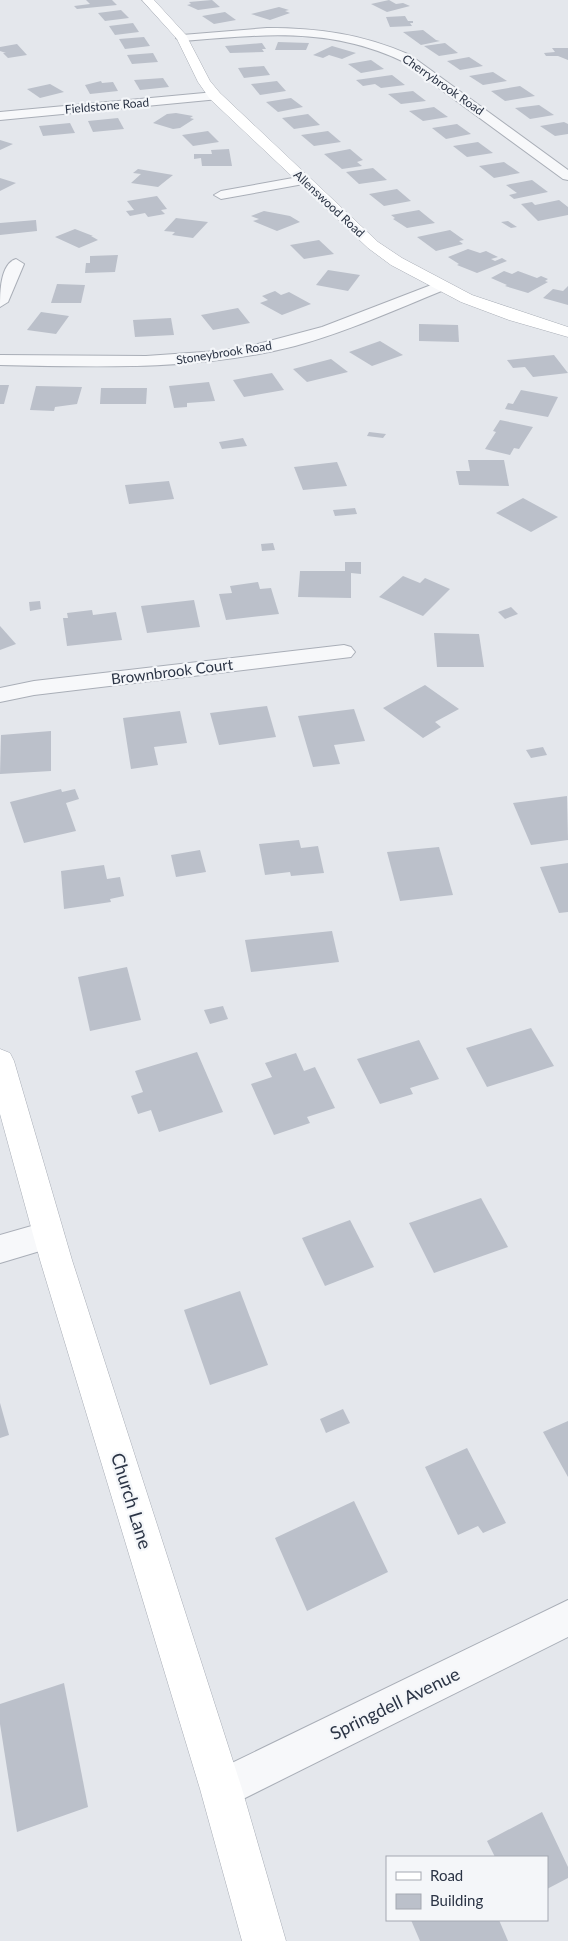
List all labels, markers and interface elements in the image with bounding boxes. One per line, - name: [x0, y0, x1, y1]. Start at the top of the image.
- street label: Cherrybrook Road: [400, 51, 487, 118]
- street label: Fieldstone Road: [64, 94, 150, 117]
- street label: Allenswood Road: [291, 167, 368, 240]
- street label: Stoneybrook Road: [175, 338, 273, 367]
- street label: Brownbrook Court: [110, 655, 235, 687]
- street label: Church Lane: [107, 1450, 157, 1551]
- street label: Springdell Avenue: [326, 1662, 463, 1744]
- legend: [386, 1856, 548, 1921]
- text: Road: [430, 1866, 463, 1884]
- text: Building: [430, 1891, 483, 1909]

